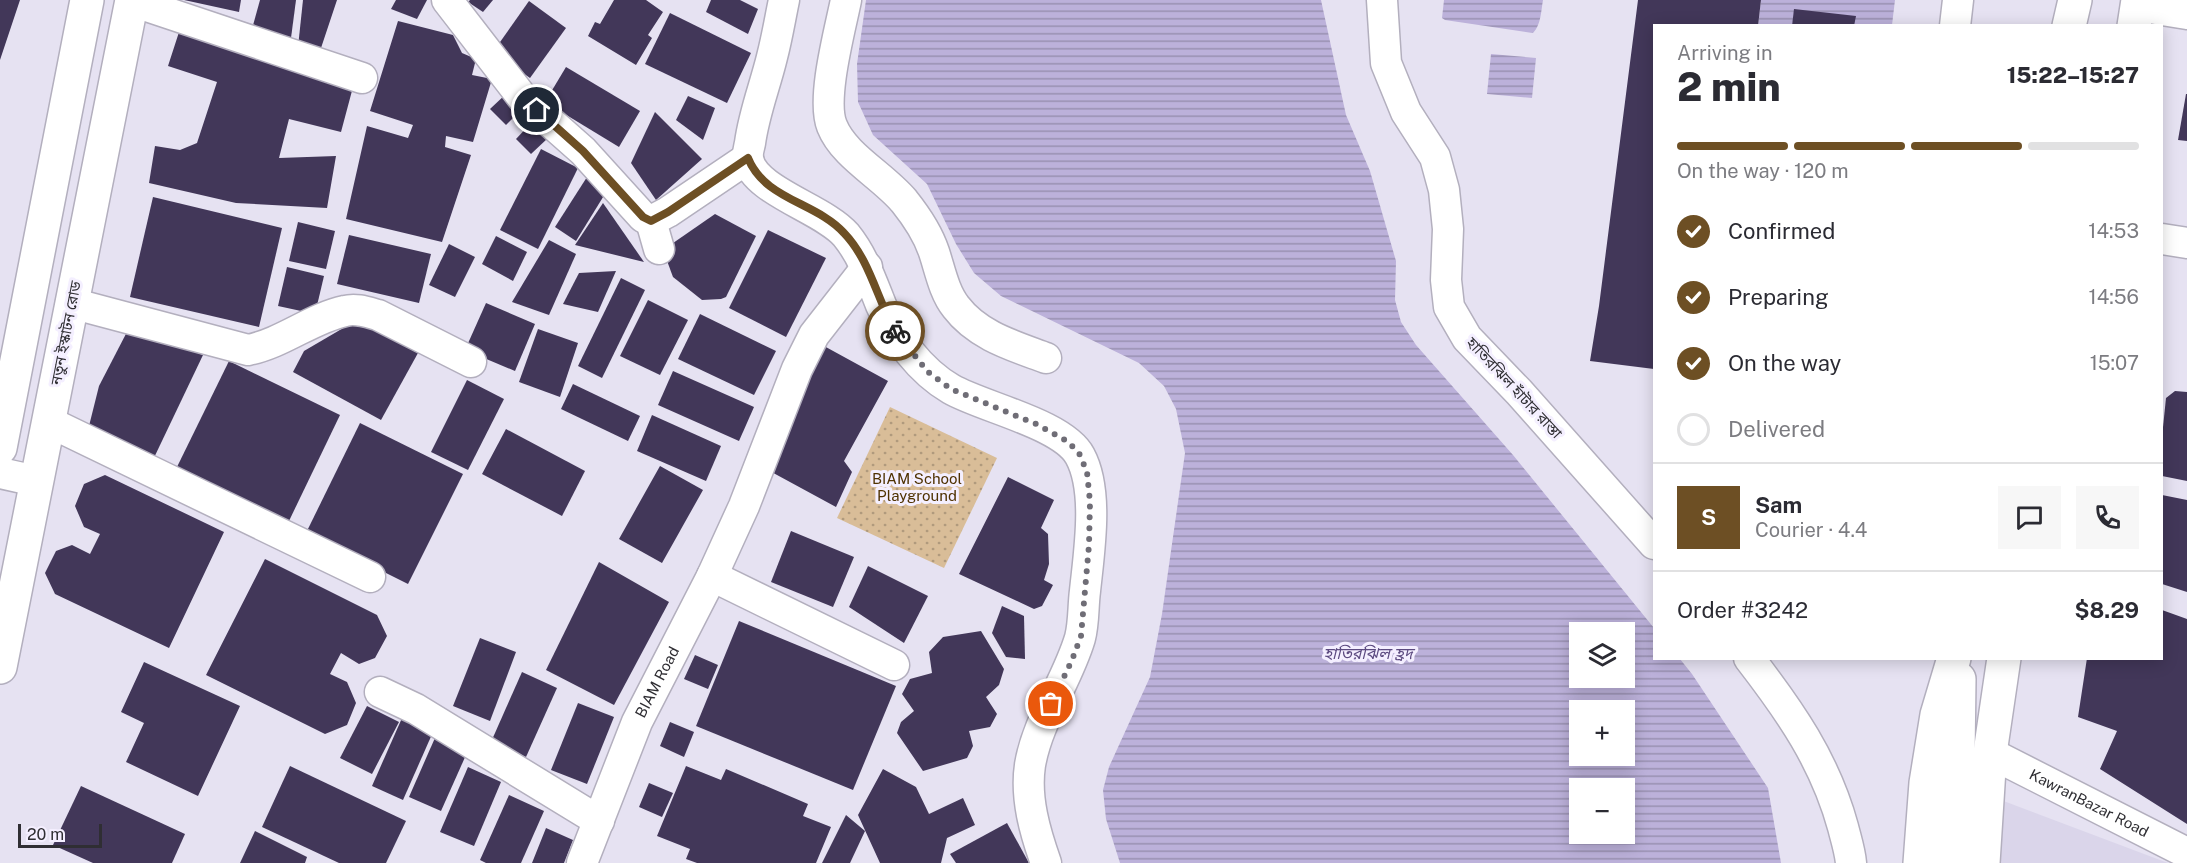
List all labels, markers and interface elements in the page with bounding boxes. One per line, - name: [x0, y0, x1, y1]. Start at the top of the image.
- text: Arriving in: [1677, 41, 1772, 65]
- text: 15:22–15:27: [2007, 62, 2139, 88]
- text: 2 min: [1677, 64, 1781, 110]
- pin: [511, 84, 562, 135]
- icon: home: [520, 93, 553, 126]
- text: On the way · 120 m: [1677, 159, 1849, 183]
- icon: check: [1677, 215, 1710, 248]
- text: Confirmed: [1728, 218, 1835, 244]
- text: 14:53: [2088, 219, 2139, 243]
- street label: নতুন ইস্কাটন রোড: [47, 279, 85, 387]
- icon: check: [1677, 281, 1710, 314]
- text: Preparing: [1728, 284, 1829, 310]
- text: 14:56: [2089, 285, 2139, 309]
- courier: [865, 301, 925, 361]
- icon: bike: [879, 315, 912, 348]
- street label: হাতিরঝিল হাঁটার রাস্তা: [1463, 333, 1566, 442]
- icon: check: [1677, 347, 1710, 380]
- text: On the way: [1728, 350, 1841, 376]
- text: 15:07: [2090, 351, 2139, 375]
- text: Delivered: [1728, 416, 1825, 442]
- park label: BIAM School Playground: [872, 470, 962, 504]
- button: chat: [1998, 486, 2061, 549]
- button: phone: [2076, 486, 2139, 549]
- text: Sam: [1755, 492, 1802, 518]
- text: S: [1701, 504, 1716, 530]
- text: Courier · 4.4: [1755, 518, 1867, 542]
- text: Order #3242: [1677, 597, 1808, 623]
- text: $8.29: [2074, 597, 2139, 623]
- map controls: [1569, 622, 1635, 844]
- button: layers: [1569, 622, 1635, 688]
- street label: BIAM Road: [632, 644, 682, 720]
- water label: হাতিরঝিল হ্রদ: [1323, 644, 1416, 663]
- pin: [1025, 678, 1076, 729]
- icon: bag: [1034, 687, 1067, 720]
- button: +: [1569, 700, 1635, 766]
- street label: KawranBazar Road: [2027, 765, 2152, 840]
- button: −: [1569, 778, 1635, 844]
- scale bar: [18, 821, 102, 848]
- text: 20 m: [27, 825, 64, 844]

